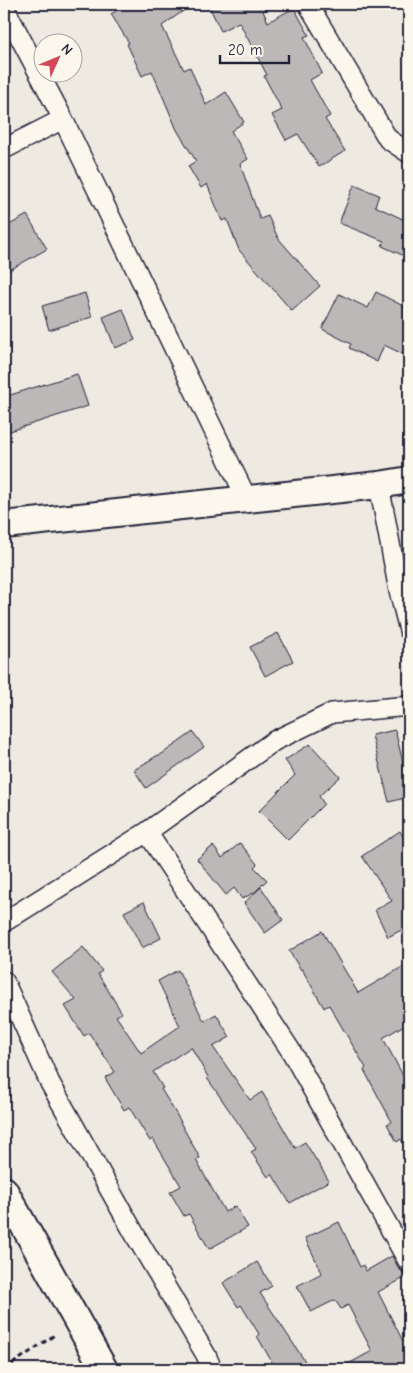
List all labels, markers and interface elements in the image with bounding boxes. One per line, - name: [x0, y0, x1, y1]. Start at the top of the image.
- north arrow: [32, 32, 82, 82]
- scale bar: [220, 32, 289, 64]
- text: N: [58, 40, 76, 59]
- text: 20 m: [228, 41, 262, 59]

